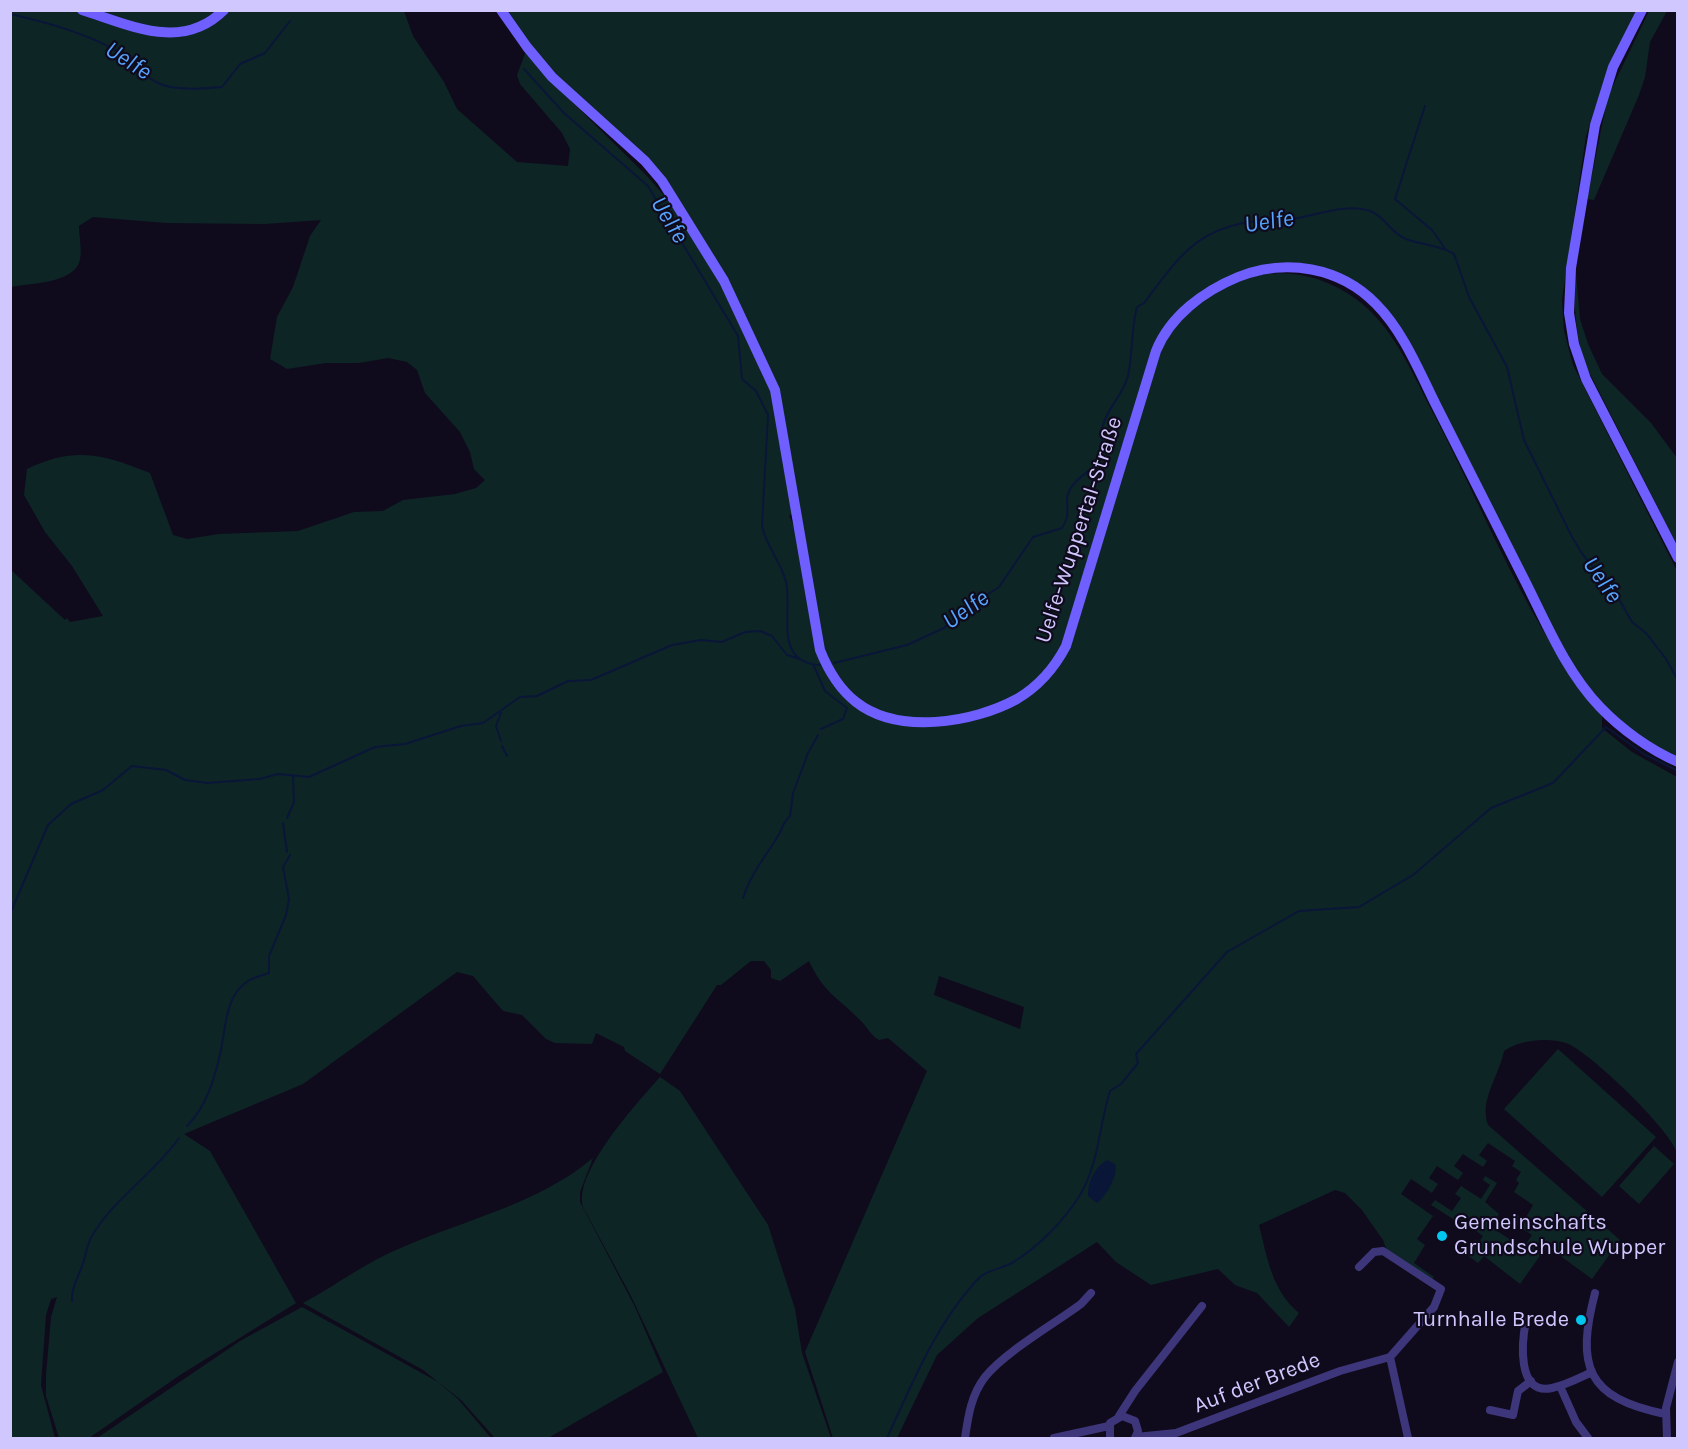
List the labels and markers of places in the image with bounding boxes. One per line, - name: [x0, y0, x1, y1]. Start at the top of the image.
- place label: Gemeinschafts Grundschule Wupper: [1454, 1210, 1665, 1262]
- marker: Gemeinschafts Grundschule Wupper: [1435, 1229, 1449, 1243]
- place label: Turnhalle Brede: [1413, 1307, 1569, 1333]
- marker: Turnhalle Brede: [1574, 1313, 1588, 1327]

